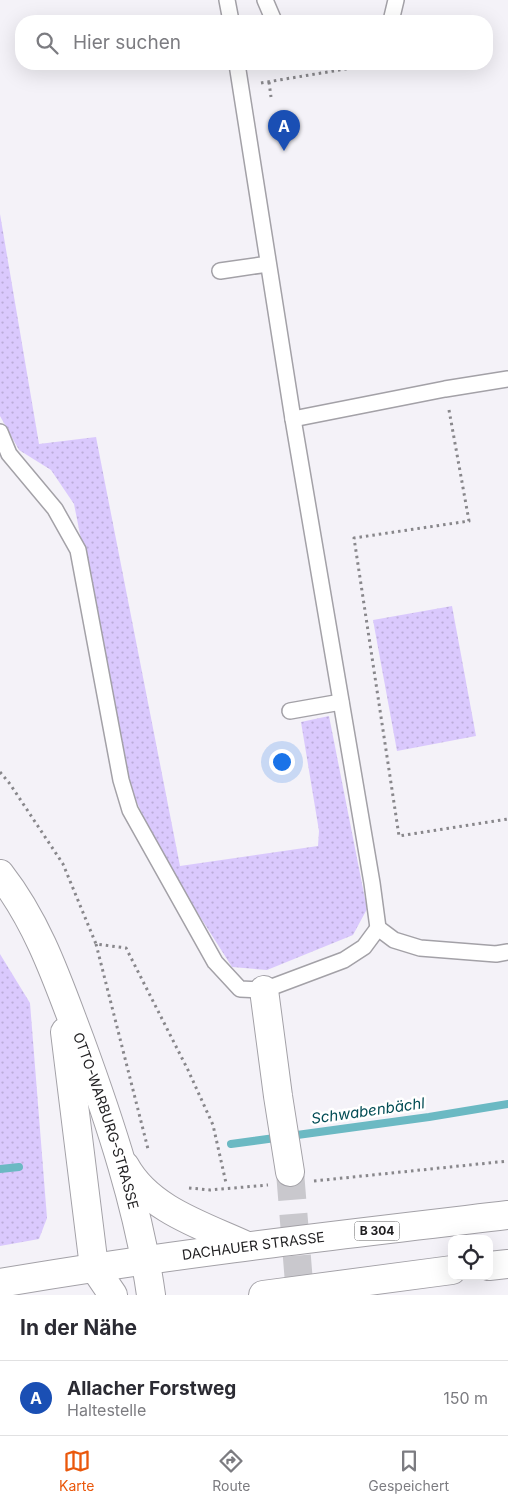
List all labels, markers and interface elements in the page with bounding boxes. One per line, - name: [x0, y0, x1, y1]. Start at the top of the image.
- search box: [15, 15, 493, 70]
- icon: search: [33, 29, 61, 57]
- text: Hier suchen: [73, 31, 181, 54]
- pin: A: [268, 110, 300, 151]
- your location: [269, 749, 295, 775]
- street label: OTTO-WARBURG-STRASSE: [70, 1030, 143, 1211]
- water label: Schwabenbächl: [310, 1093, 426, 1128]
- road number: B 304: [354, 1222, 400, 1240]
- street label: DACHAUER STRASSE: [181, 1228, 326, 1263]
- map controls: [448, 1235, 493, 1280]
- button: locate: [448, 1235, 493, 1280]
- text: In der Nähe: [20, 1315, 137, 1340]
- text: Allacher Forstweg: [67, 1377, 236, 1400]
- text: A: [30, 1388, 42, 1408]
- text: 150 m: [443, 1388, 488, 1408]
- text: Haltestelle: [67, 1400, 146, 1420]
- tab: Karte: [59, 1447, 94, 1494]
- tab: Route: [212, 1447, 250, 1494]
- tab: Gespeichert: [368, 1447, 449, 1494]

